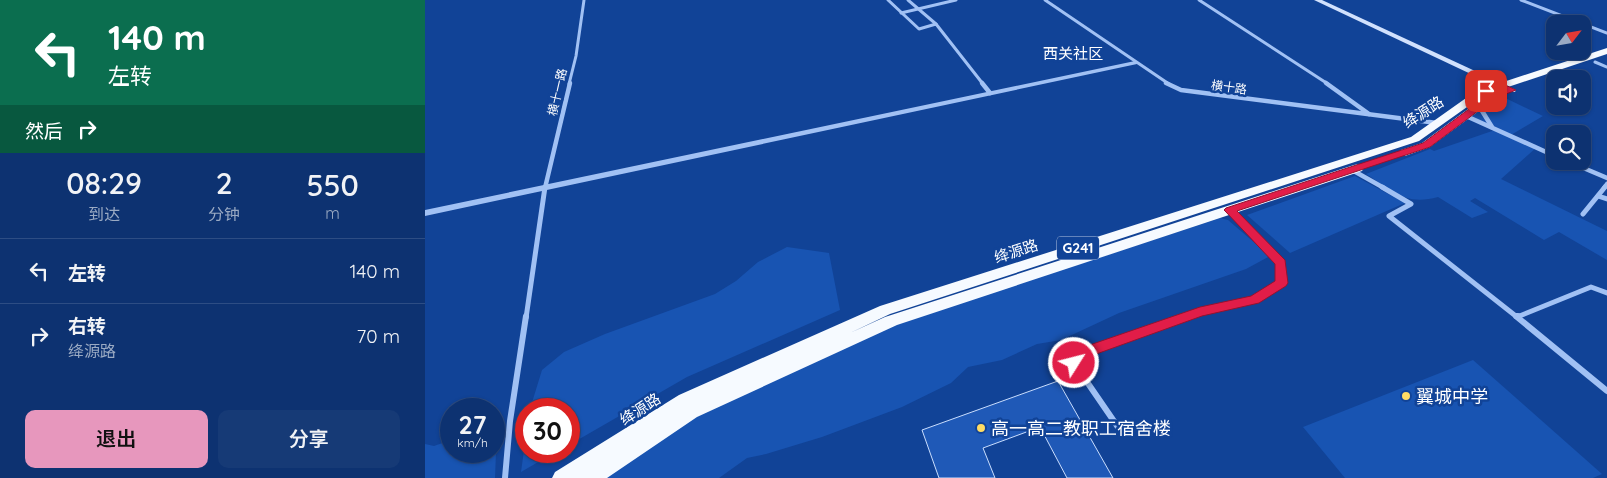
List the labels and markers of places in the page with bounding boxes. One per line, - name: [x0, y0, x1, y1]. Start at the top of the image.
- pin: [1465, 70, 1507, 112]
- place label: 翼城中学: [1416, 385, 1488, 408]
- marker: 翼城中学: [1400, 390, 1412, 402]
- place label: 高一高二教职工宿舍楼: [991, 417, 1171, 440]
- marker: 高一高二教职工宿舍楼: [975, 422, 987, 434]

